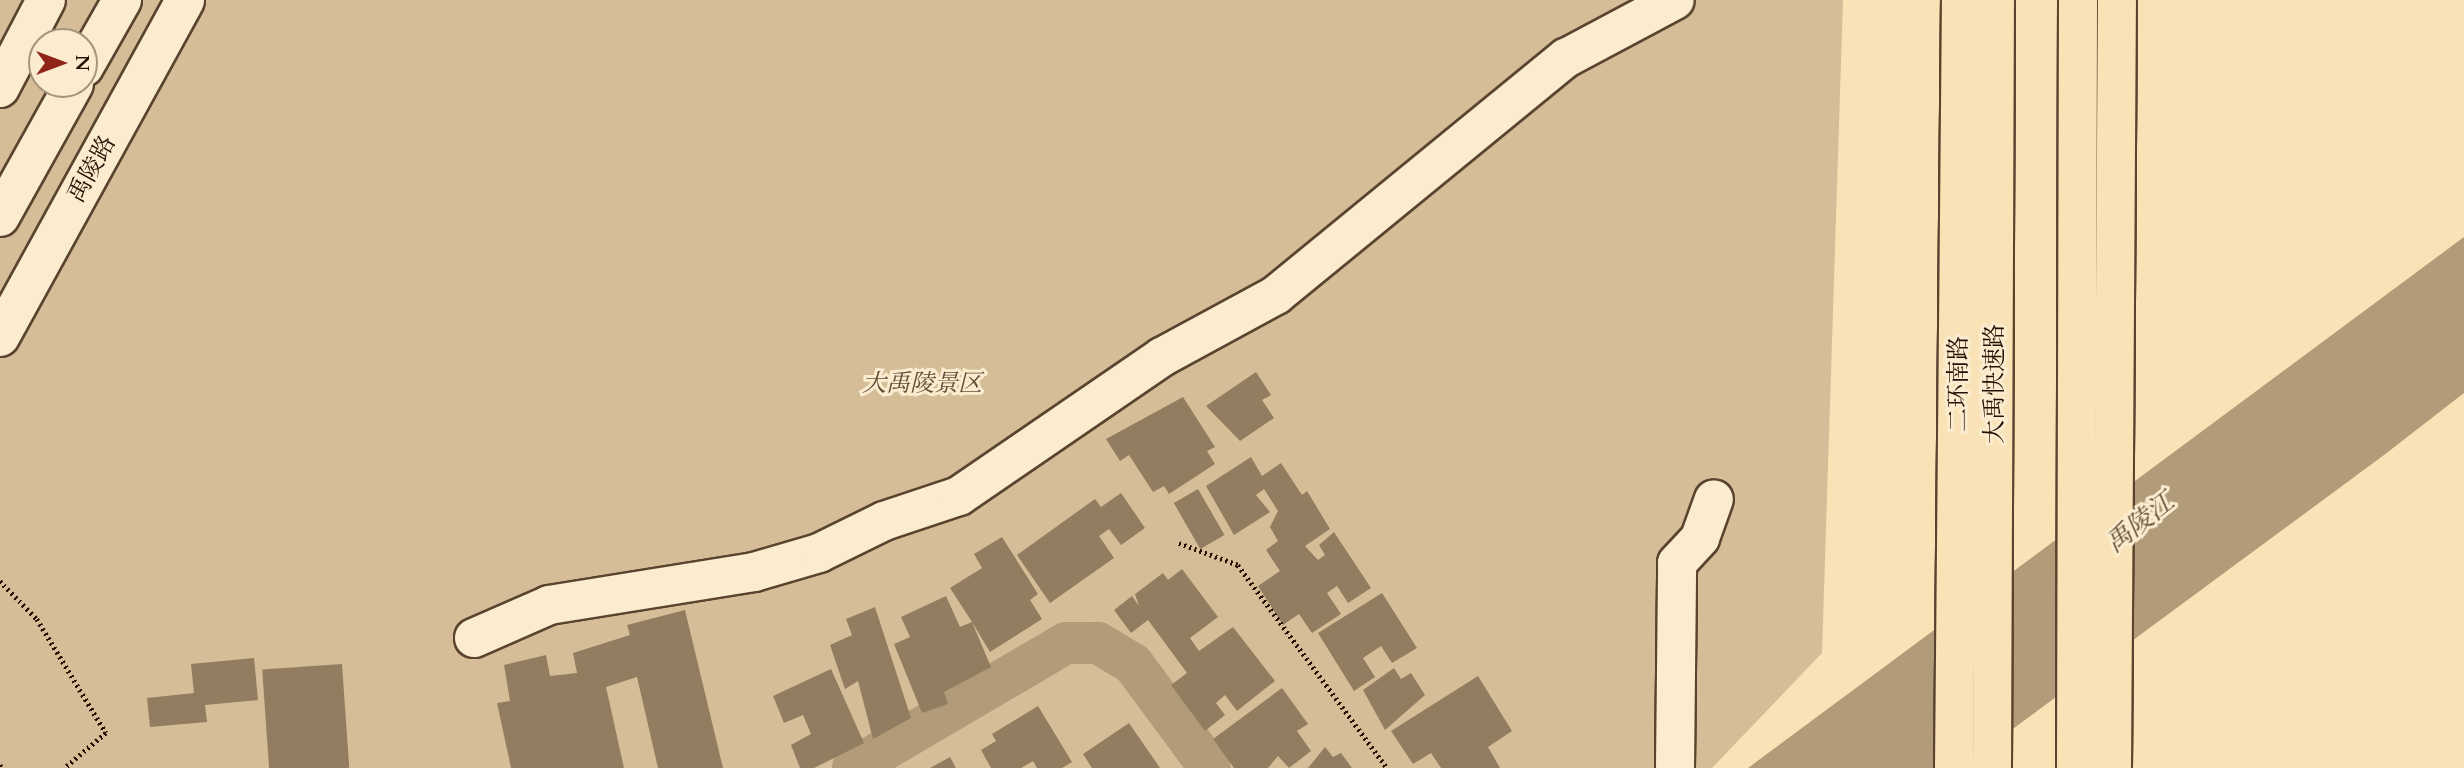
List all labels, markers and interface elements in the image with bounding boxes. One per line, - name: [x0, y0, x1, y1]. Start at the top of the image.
- north arrow: [28, 28, 98, 98]
- text: N: [69, 55, 95, 71]
- street label: 禹陵路: [62, 131, 122, 207]
- street label: 大禹快速路: [1981, 324, 2009, 444]
- street label: 二环南路: [1945, 336, 1973, 432]
- park label: 大禹陵景区: [862, 370, 982, 398]
- water label: 禹陵江: [2100, 487, 2180, 559]

